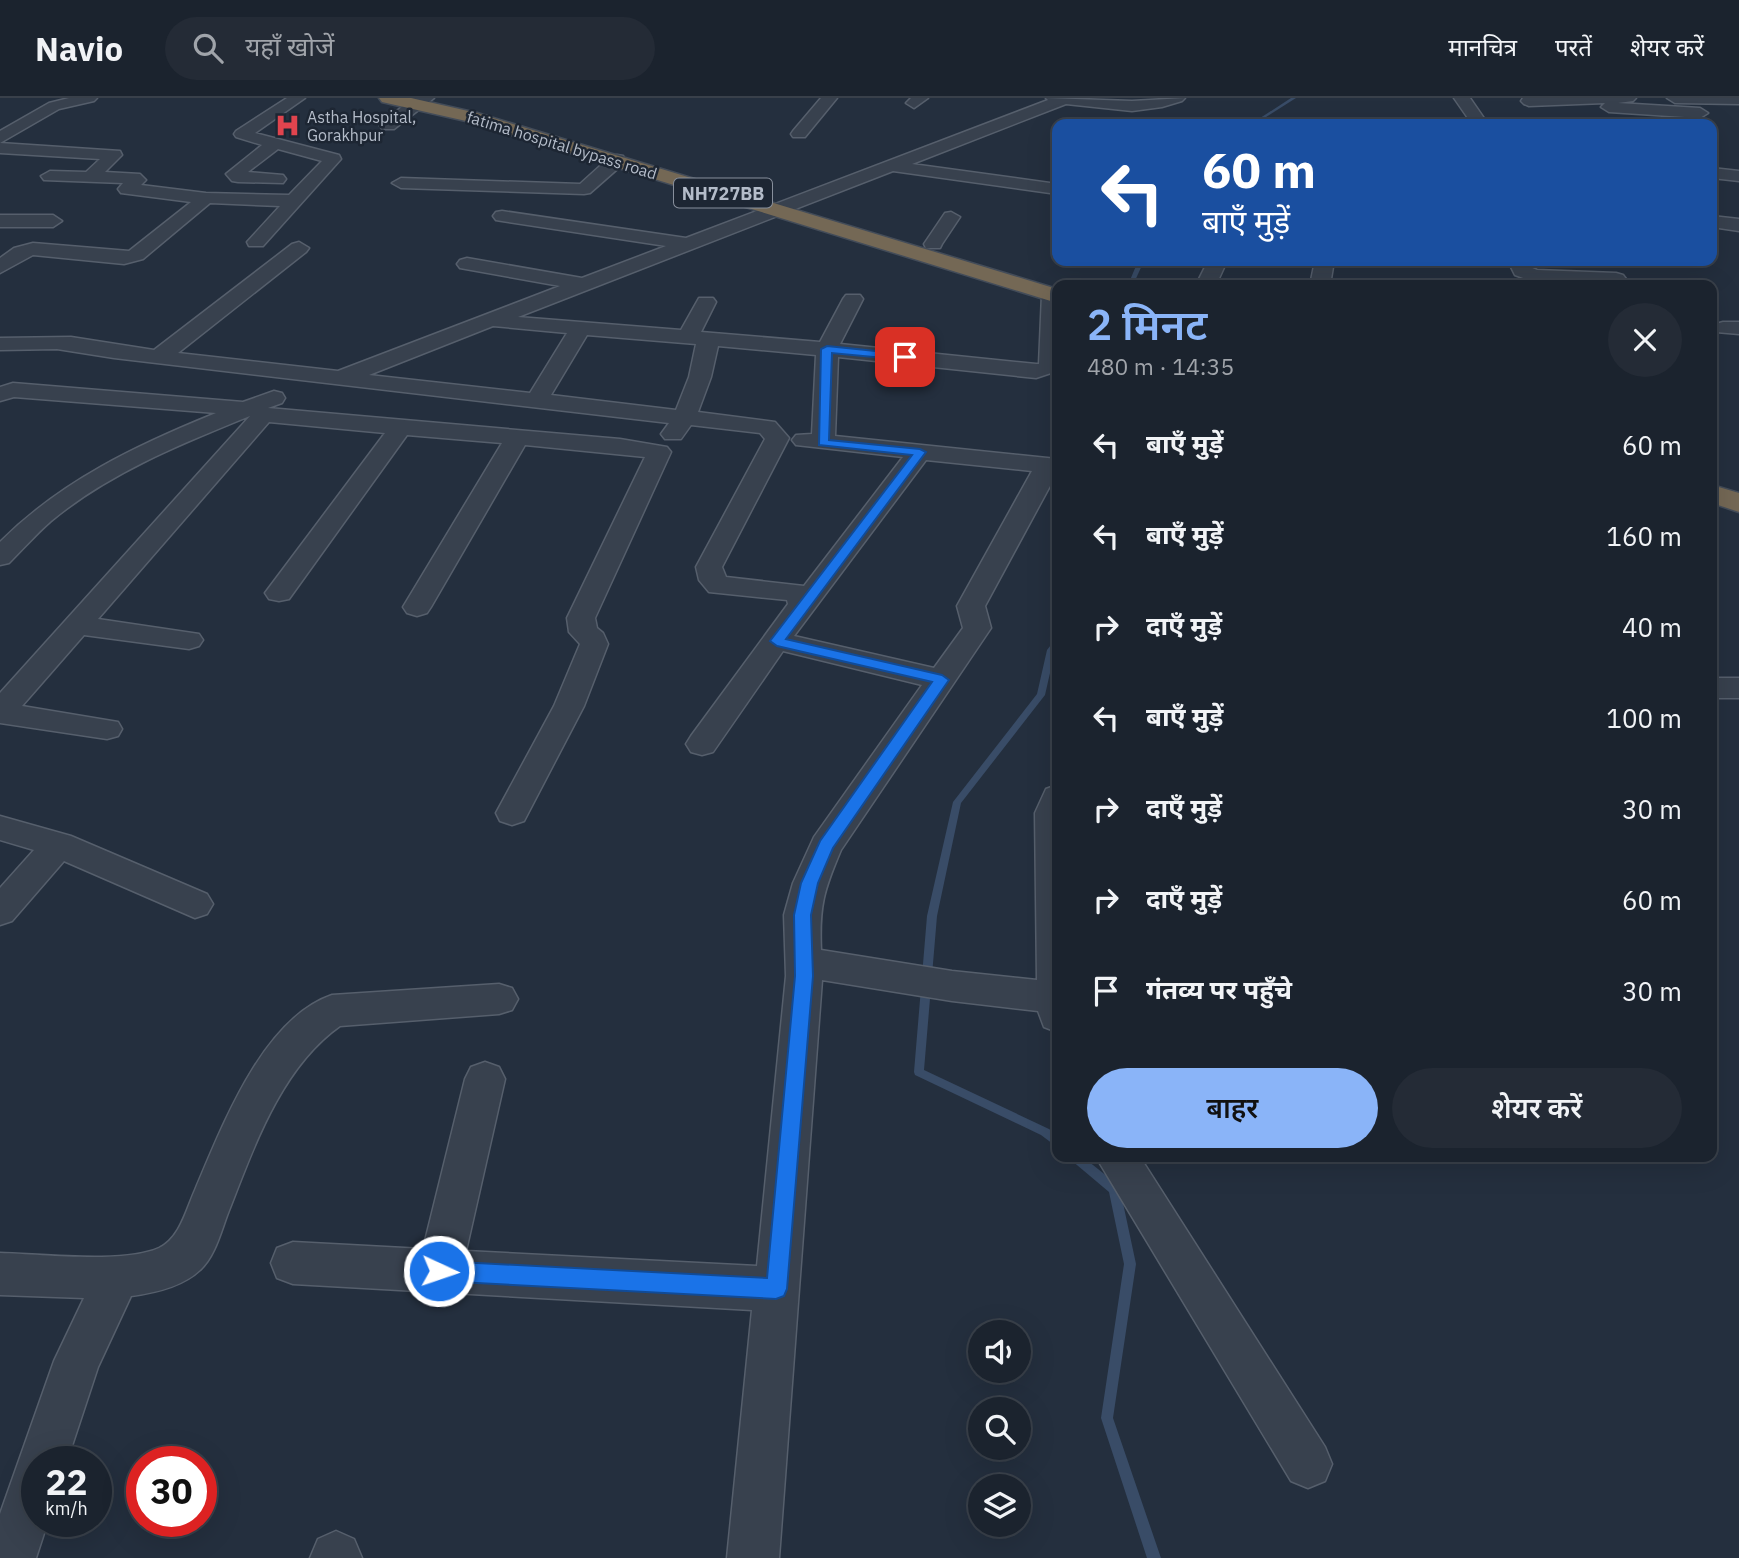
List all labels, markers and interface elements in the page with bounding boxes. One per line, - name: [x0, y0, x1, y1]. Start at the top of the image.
- search box: [165, 17, 655, 80]
- text: Navio: [35, 27, 123, 70]
- icon: search: [189, 29, 227, 67]
- text: यहाँ खोजें: [245, 29, 334, 63]
- text: मानचित्र: [1448, 31, 1517, 63]
- text: परतें: [1555, 31, 1592, 63]
- text: शेयर करें: [1630, 31, 1704, 63]
- place label: Astha Hospital, Gorakhpur: [307, 107, 416, 145]
- street label: fatima hospital bypass road: [464, 107, 660, 183]
- hospital icon: Astha Hospital, Gorakhpur: [273, 112, 301, 140]
- text: 60 m: [1202, 138, 1316, 201]
- icon: left: [1087, 147, 1178, 238]
- road number: NH727BB: [674, 178, 772, 208]
- text: बाएँ मुड़ें: [1202, 200, 1290, 242]
- text: 2 मिनट: [1087, 297, 1207, 352]
- button: close: [1608, 303, 1682, 377]
- pin: [875, 327, 935, 387]
- icon: arrive: [886, 338, 924, 376]
- text: 480 m · 14:35: [1087, 351, 1234, 381]
- icon: left: [1087, 426, 1125, 464]
- text: बाएँ मुड़ें: [1146, 426, 1223, 460]
- text: 60 m: [1622, 428, 1682, 462]
- icon: left: [1087, 517, 1125, 555]
- text: बाएँ मुड़ें: [1146, 517, 1223, 551]
- text: 160 m: [1606, 519, 1682, 553]
- icon: right: [1087, 608, 1125, 646]
- text: दाएँ मुड़ें: [1146, 608, 1222, 642]
- text: 40 m: [1622, 610, 1682, 644]
- icon: left: [1087, 699, 1125, 737]
- text: बाएँ मुड़ें: [1146, 699, 1223, 733]
- text: 100 m: [1606, 701, 1682, 735]
- icon: right: [1087, 790, 1125, 828]
- text: दाएँ मुड़ें: [1146, 790, 1222, 824]
- text: 30 m: [1622, 792, 1682, 826]
- icon: right: [1087, 881, 1125, 919]
- text: दाएँ मुड़ें: [1146, 881, 1222, 915]
- text: 60 m: [1622, 883, 1682, 917]
- icon: arrive: [1087, 972, 1125, 1010]
- text: गंतव्य पर पहुँचे: [1146, 972, 1292, 1006]
- text: 30 m: [1622, 974, 1682, 1008]
- button: बाहर: [1087, 1068, 1378, 1148]
- button: शेयर करें: [1392, 1068, 1682, 1148]
- position arrow: [402, 1234, 476, 1308]
- map controls: [968, 1320, 1031, 1537]
- button: sound: [968, 1320, 1031, 1383]
- button: search: [968, 1397, 1031, 1460]
- speed limit sign: 30: [126, 1446, 217, 1537]
- text: 22: [45, 1459, 88, 1505]
- button: layers: [968, 1474, 1031, 1537]
- text: km/h: [45, 1497, 88, 1520]

